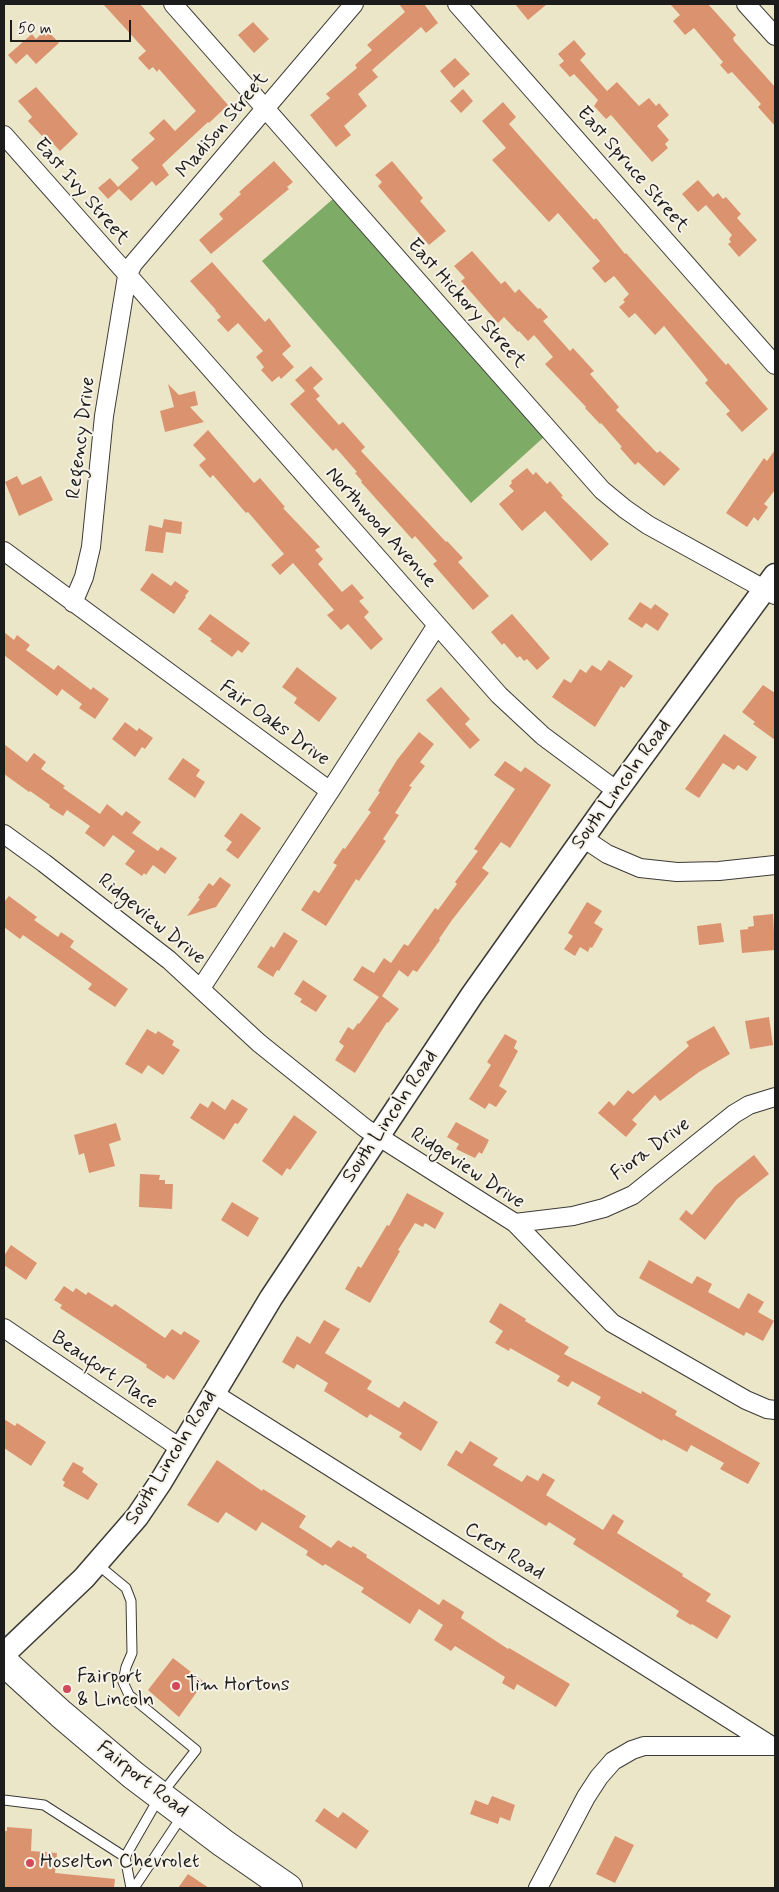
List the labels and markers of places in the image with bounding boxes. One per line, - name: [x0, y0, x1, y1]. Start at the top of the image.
- place label: Fairport & Lincoln: [77, 1666, 154, 1713]
- place label: Tim Hortons: [186, 1674, 290, 1698]
- marker: Tim Hortons: [170, 1680, 182, 1692]
- marker: Fairport & Lincoln: [61, 1683, 73, 1695]
- place label: Hoselton Chevrolet: [40, 1851, 199, 1875]
- marker: Hoselton Chevrolet: [24, 1857, 36, 1869]

